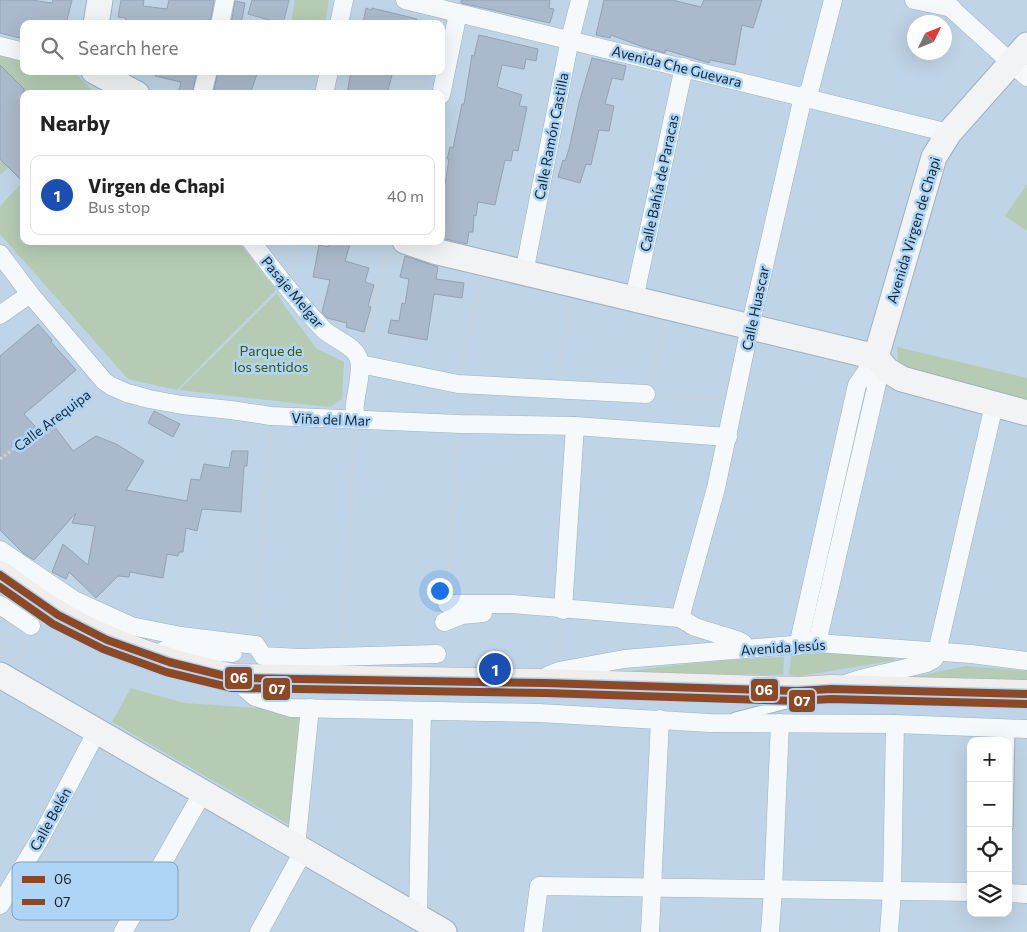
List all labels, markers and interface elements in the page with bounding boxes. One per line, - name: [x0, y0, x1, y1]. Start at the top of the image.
- north arrow: [907, 15, 952, 60]
- search box: [20, 20, 445, 75]
- icon: search: [38, 34, 66, 62]
- text: Search here: [78, 36, 178, 59]
- street label: Avenida Che Guevara: [610, 42, 744, 90]
- street label: Calle Ramón Castilla: [530, 71, 572, 201]
- text: Nearby: [40, 110, 110, 135]
- street label: Calle Bahía de Paracas: [636, 113, 682, 253]
- street label: Avenida Virgen de Chapi: [883, 155, 943, 305]
- text: Virgen de Chapi: [88, 174, 225, 197]
- text: 1: [53, 186, 61, 205]
- text: 40 m: [387, 186, 424, 205]
- text: Bus stop: [88, 197, 150, 216]
- street label: Pasaje Melgar: [258, 253, 328, 332]
- street label: Calle Huascar: [738, 264, 772, 352]
- park label: Parque de los sentidos: [234, 342, 308, 375]
- street label: Calle Arequipa: [10, 386, 94, 454]
- street label: Viña del Mar: [291, 409, 371, 429]
- your location: [427, 578, 453, 604]
- street label: Avenida Jesús: [740, 636, 826, 658]
- pin: 1: [479, 650, 511, 688]
- line badge: 06: [224, 666, 253, 690]
- text: 06: [230, 669, 248, 686]
- line badge: 07: [262, 677, 291, 701]
- line badge: 06: [750, 678, 779, 702]
- text: 07: [269, 680, 286, 697]
- text: 06: [755, 681, 773, 698]
- line badge: 07: [788, 689, 816, 713]
- text: 07: [794, 692, 811, 709]
- map controls: [967, 737, 1012, 917]
- button: +: [967, 737, 1012, 782]
- button: −: [967, 782, 1012, 827]
- street label: Calle Belén: [26, 784, 74, 854]
- button: locate: [967, 827, 1012, 872]
- legend: [12, 862, 178, 920]
- text: 06: [54, 870, 72, 887]
- button: layers: [967, 872, 1012, 917]
- text: 07: [54, 893, 70, 910]

